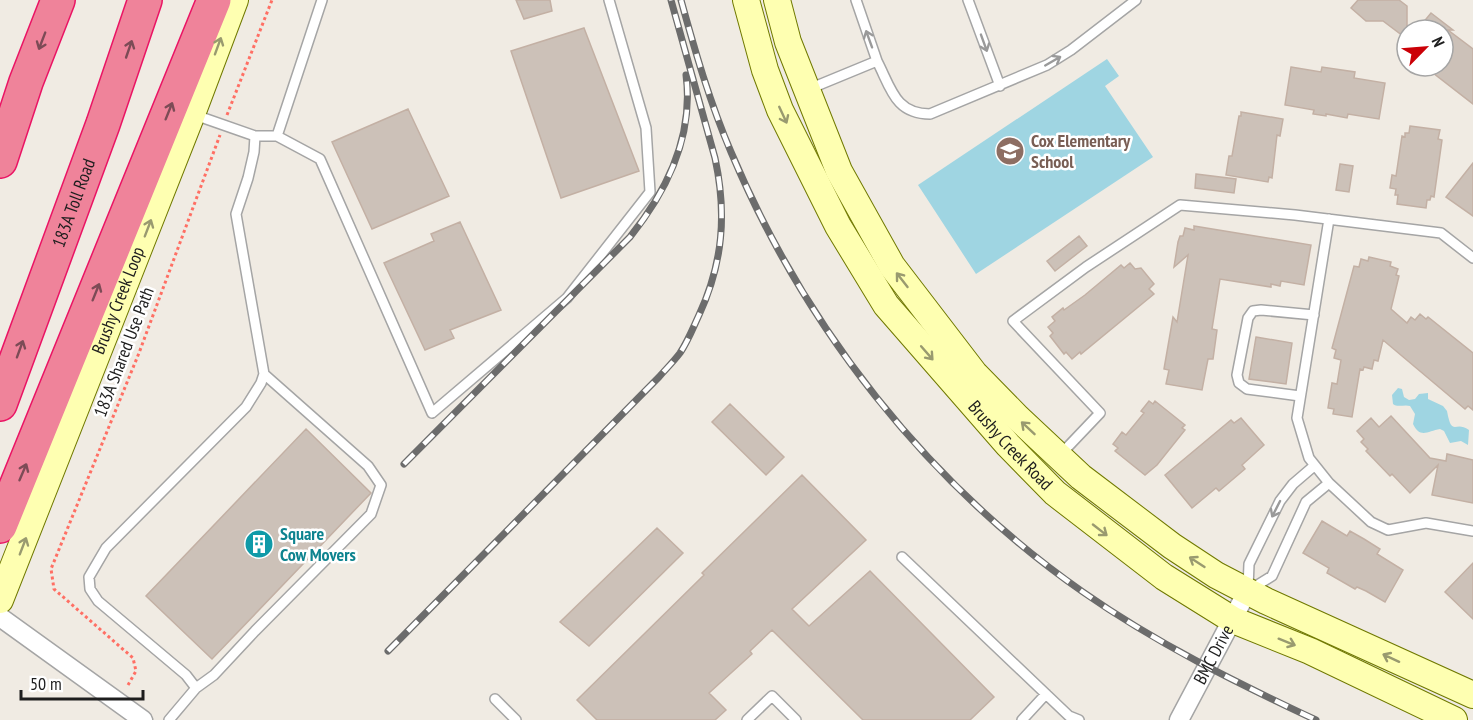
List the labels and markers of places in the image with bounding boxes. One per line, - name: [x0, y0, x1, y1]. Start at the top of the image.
- place label: Cox Elementary School: [1031, 129, 1131, 173]
- school or university icon: Cox Elementary School: [994, 135, 1026, 167]
- place label: Square Cow Movers: [280, 522, 356, 566]
- building icon: Square Cow Movers: [243, 528, 275, 560]

